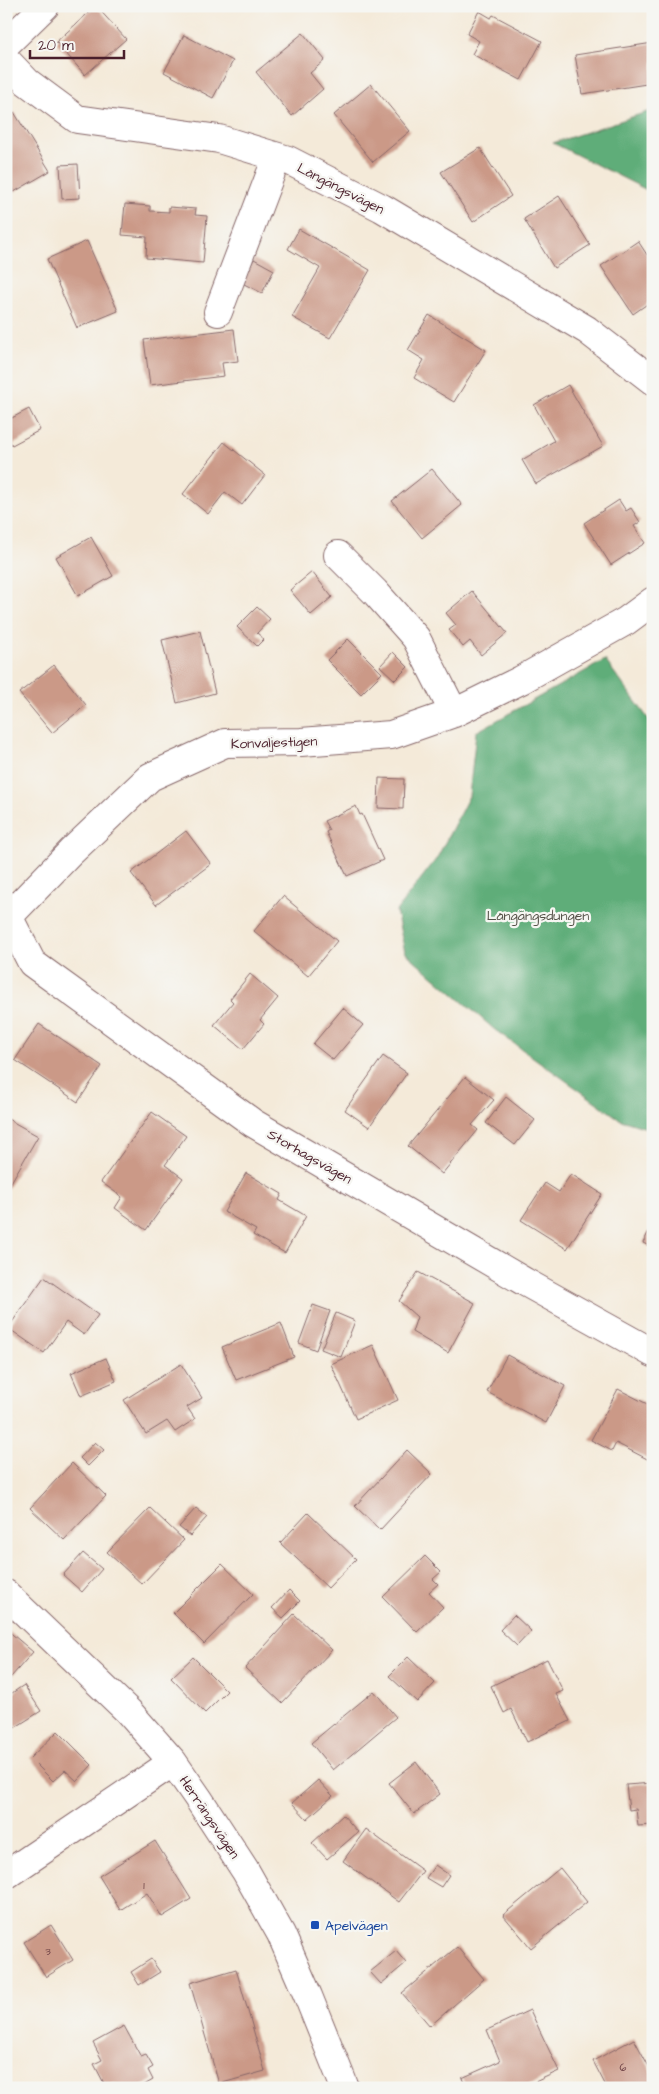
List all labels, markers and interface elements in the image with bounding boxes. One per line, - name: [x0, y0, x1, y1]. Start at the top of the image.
- scale bar: [30, 28, 124, 60]
- text: 20 m: [38, 35, 74, 56]
- street label: Långängsvägen: [293, 158, 388, 220]
- street label: Konvaljestigen: [230, 731, 318, 755]
- park label: Långängsdungen: [487, 906, 589, 926]
- street label: Storhagsvägen: [263, 1125, 356, 1189]
- street label: Herrängsvägen: [174, 1772, 244, 1863]
- house number: 1: [143, 1878, 145, 1893]
- place label: Apelvägen: [325, 1916, 388, 1936]
- marker: Apelvägen: [309, 1919, 321, 1931]
- house number: 3: [45, 1944, 51, 1959]
- house number: 6: [620, 2060, 627, 2075]

